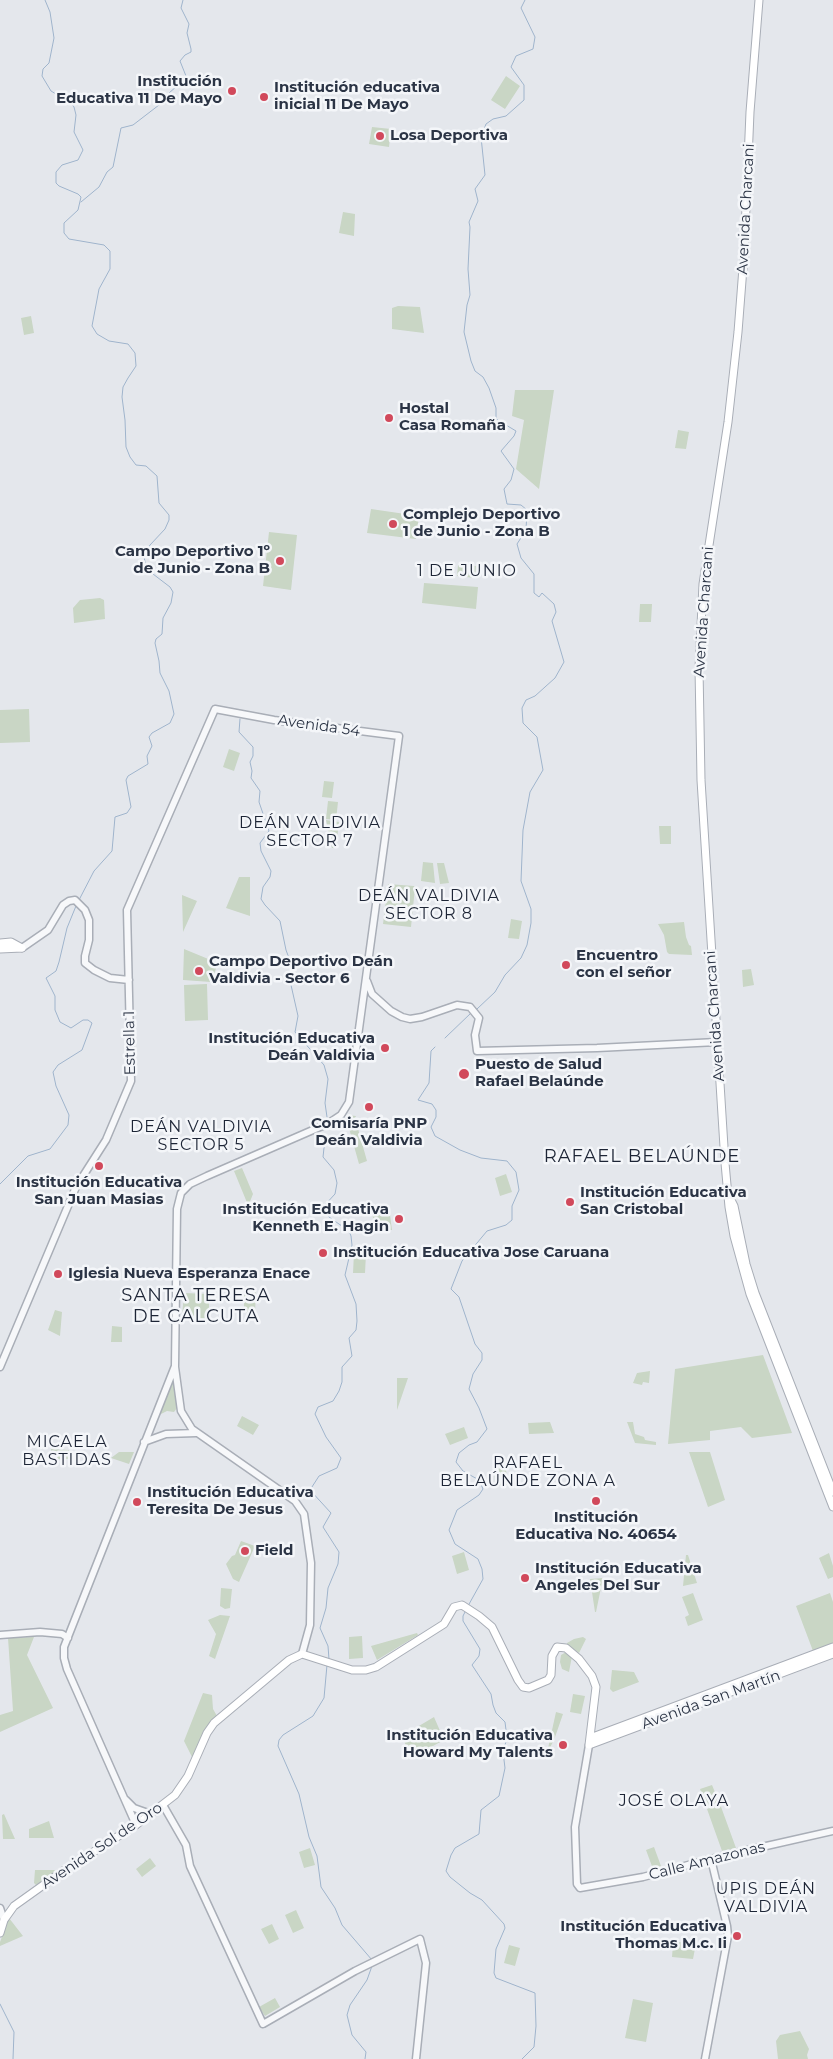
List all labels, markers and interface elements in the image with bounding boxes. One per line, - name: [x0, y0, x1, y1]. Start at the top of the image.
- place label: Institución Educativa 11 De Mayo: [56, 73, 222, 108]
- place label: Institución educativa inicial 11 De Mayo: [274, 79, 440, 114]
- marker: Institución Educativa 11 De Mayo: [226, 85, 238, 97]
- marker: Institución educativa inicial 11 De Mayo: [258, 91, 270, 103]
- place label: Losa Deportiva: [390, 127, 508, 145]
- marker: Losa Deportiva: [374, 130, 386, 142]
- street label: Avenida Charcani: [734, 143, 758, 275]
- place label: Hostal Casa Romaña: [399, 400, 506, 435]
- marker: Hostal Casa Romaña: [383, 412, 395, 424]
- place label: Complejo Deportivo 1 de Junio - Zona B: [403, 506, 560, 541]
- marker: Complejo Deportivo 1 de Junio - Zona B: [387, 518, 399, 530]
- place label: Campo Deportivo 1º de Junio - Zona B: [115, 543, 270, 578]
- street label: Avenida Charcani: [690, 546, 718, 678]
- marker: Campo Deportivo 1º de Junio - Zona B: [274, 555, 286, 567]
- district label: 1 DE JUNIO: [416, 561, 518, 581]
- street label: Avenida 54: [277, 711, 361, 741]
- district label: DEÁN VALDIVIA SECTOR 7: [237, 813, 383, 851]
- district label: DEÁN VALDIVIA SECTOR 8: [356, 886, 502, 924]
- place label: Encuentro con el señor: [576, 947, 672, 982]
- street label: Avenida Charcani: [701, 950, 729, 1082]
- place label: Campo Deportivo Deán Valdivia - Sector 6: [209, 953, 393, 988]
- marker: Encuentro con el señor: [560, 959, 572, 971]
- marker: Campo Deportivo Deán Valdivia - Sector 6: [193, 965, 205, 977]
- street label: Estrella 1: [120, 1011, 140, 1075]
- place label: Institución Educativa Deán Valdivia: [208, 1030, 375, 1065]
- marker: Institución Educativa Deán Valdivia: [379, 1042, 391, 1054]
- place label: Puesto de Salud Rafael Belaúnde: [475, 1056, 604, 1091]
- marker: Puesto de Salud Rafael Belaúnde: [457, 1067, 471, 1081]
- marker: Comisaría PNP Deán Valdivia: [363, 1101, 375, 1113]
- place label: Comisaría PNP Deán Valdivia: [311, 1115, 427, 1150]
- district label: DEÁN VALDIVIA SECTOR 5: [128, 1117, 274, 1155]
- district label: RAFAEL BELAÚNDE: [542, 1146, 742, 1168]
- marker: Institución Educativa San Juan Masias: [93, 1160, 105, 1172]
- place label: Institución Educativa San Juan Masias: [16, 1174, 182, 1209]
- place label: Institución Educativa San Cristobal: [580, 1184, 747, 1219]
- marker: Institución Educativa San Cristobal: [564, 1196, 576, 1208]
- place label: Institución Educativa Kenneth E. Hagin: [222, 1201, 389, 1236]
- marker: Institución Educativa Kenneth E. Hagin: [393, 1213, 405, 1225]
- place label: Institución Educativa Jose Caruana: [333, 1244, 609, 1262]
- marker: Institución Educativa Jose Caruana: [317, 1247, 329, 1259]
- place label: Iglesia Nueva Esperanza Enace: [68, 1265, 310, 1283]
- marker: Iglesia Nueva Esperanza Enace: [52, 1268, 64, 1280]
- district label: SANTA TERESA DE CALCUTA: [120, 1285, 272, 1328]
- district label: MICAELA BASTIDAS: [21, 1432, 113, 1470]
- district label: RAFAEL BELAÚNDE ZONA A: [438, 1453, 618, 1491]
- place label: Institución Educativa Teresita De Jesus: [147, 1484, 314, 1519]
- marker: Institución Educativa No. 40654: [590, 1495, 602, 1507]
- marker: Institución Educativa Teresita De Jesus: [131, 1496, 143, 1508]
- place label: Institución Educativa No. 40654: [515, 1509, 677, 1544]
- place label: Field: [255, 1542, 293, 1560]
- marker: Field: [239, 1545, 251, 1557]
- place label: Institución Educativa Angeles Del Sur: [535, 1560, 702, 1595]
- marker: Institución Educativa Angeles Del Sur: [519, 1572, 531, 1584]
- street label: Avenida San Martín: [639, 1667, 783, 1733]
- place label: Institución Educativa Howard My Talents: [386, 1727, 553, 1762]
- marker: Institución Educativa Howard My Talents: [557, 1739, 569, 1751]
- district label: JOSÉ OLAYA: [617, 1791, 731, 1811]
- street label: Avenida Sol de Oro: [38, 1799, 166, 1893]
- street label: Calle Amazonas: [647, 1838, 767, 1884]
- district label: UPIS DEÁN VALDIVIA: [715, 1879, 817, 1917]
- place label: Institución Educativa Thomas M.c. Ii: [560, 1918, 727, 1953]
- marker: Institución Educativa Thomas M.c. Ii: [731, 1930, 743, 1942]

